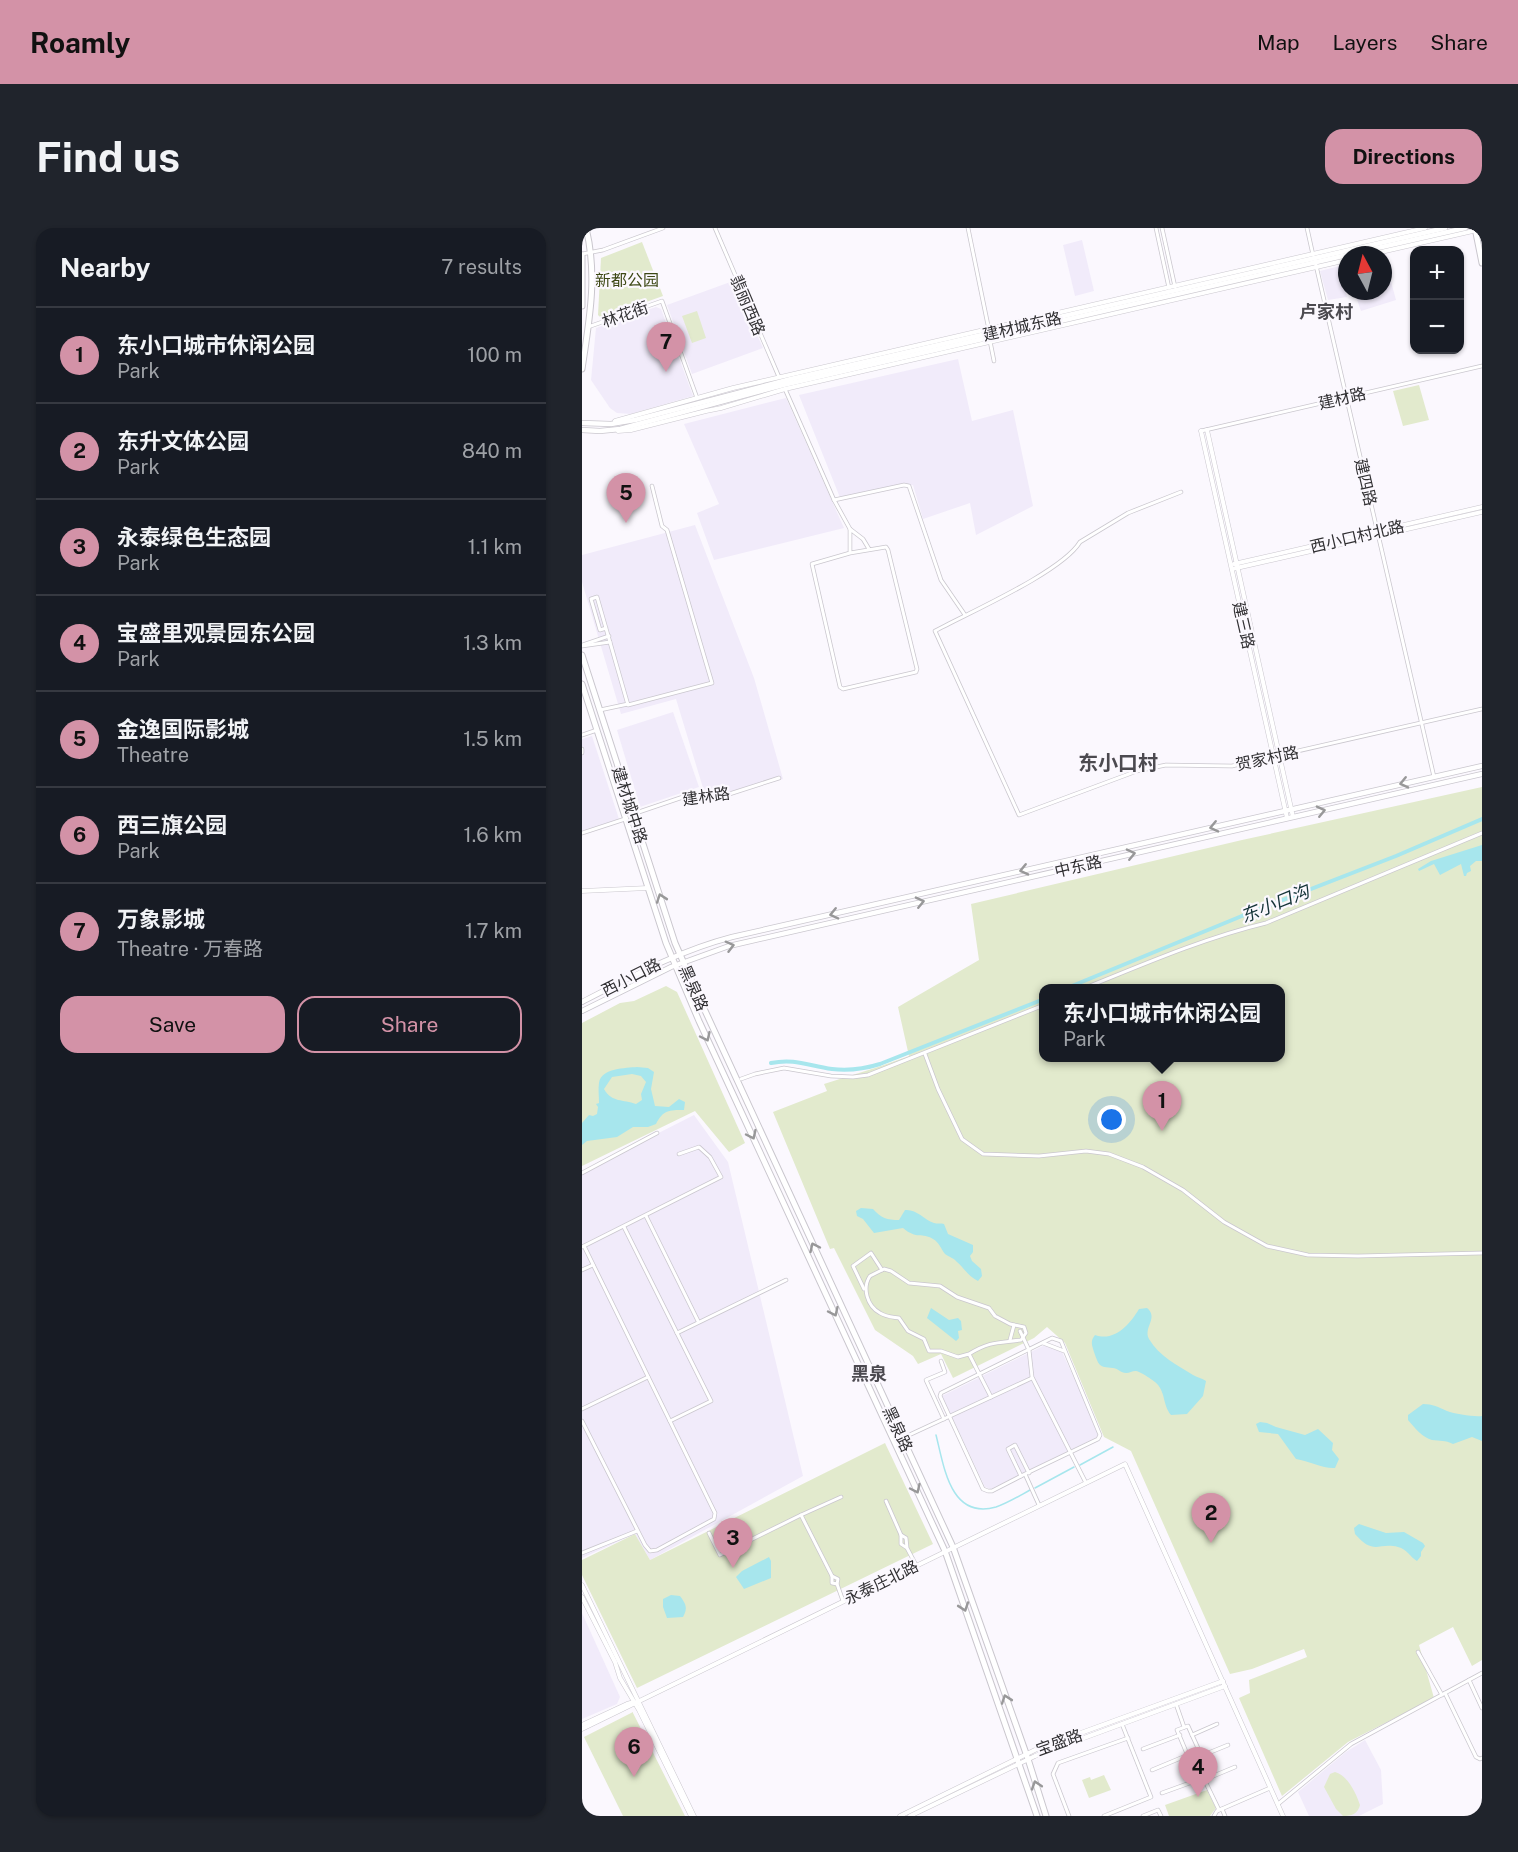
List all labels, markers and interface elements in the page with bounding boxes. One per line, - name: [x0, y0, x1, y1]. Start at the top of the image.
- text: Roamly: [30, 26, 130, 59]
- text: Map: [1257, 30, 1300, 55]
- text: Layers: [1333, 30, 1397, 55]
- text: Share: [1430, 30, 1488, 55]
- button: Directions: [1325, 129, 1482, 184]
- text: Find us: [36, 132, 180, 181]
- north arrow: [1338, 246, 1392, 300]
- map controls: [1410, 246, 1464, 354]
- button: +: [1410, 246, 1464, 300]
- text: Nearby: [60, 252, 150, 283]
- text: 7 results: [441, 255, 522, 279]
- park label: 新都公园: [595, 271, 659, 290]
- street label: 翡丽西路: [726, 272, 769, 338]
- street label: 林花街: [599, 298, 651, 331]
- button: −: [1410, 300, 1464, 354]
- district label: 卢家村: [1299, 301, 1353, 322]
- street label: 建材城东路: [981, 308, 1063, 345]
- pin: 7: [646, 322, 686, 372]
- text: 东小口城市休闲公园: [117, 332, 315, 358]
- text: 1: [75, 343, 84, 367]
- text: 100 m: [467, 343, 522, 367]
- text: Park: [117, 359, 160, 383]
- street label: 建材路: [1317, 384, 1368, 413]
- text: 东升文体公园: [117, 428, 249, 454]
- text: 2: [73, 439, 86, 463]
- text: 840 m: [462, 439, 522, 463]
- text: Park: [117, 455, 160, 479]
- street label: 建四路: [1351, 457, 1380, 508]
- pin: 5: [606, 474, 645, 523]
- street label: 西小口村北路: [1308, 516, 1406, 557]
- text: 永泰绿色生态园: [117, 524, 271, 550]
- text: 3: [73, 535, 86, 559]
- text: 1.1 km: [468, 535, 522, 559]
- text: Park: [117, 551, 160, 575]
- street label: 建三路: [1229, 600, 1258, 651]
- text: 宝盛里观景园东公园: [117, 620, 315, 646]
- text: 4: [73, 631, 86, 655]
- text: 1.3 km: [463, 631, 522, 655]
- text: Park: [117, 647, 160, 671]
- text: 金逸国际影城: [117, 716, 249, 742]
- text: 5: [73, 727, 86, 751]
- text: 1.5 km: [463, 727, 522, 751]
- text: Theatre: [117, 743, 189, 767]
- street label: 贺家村路: [1234, 743, 1300, 774]
- district label: 东小口村: [1078, 751, 1158, 775]
- street label: 建材城中路: [608, 764, 651, 846]
- one-way arrow: [1400, 776, 1410, 789]
- street label: 建林路: [681, 784, 731, 809]
- one-way arrow: [1316, 805, 1326, 818]
- text: 西三旗公园: [117, 812, 227, 838]
- one-way arrow: [1210, 819, 1220, 832]
- text: 6: [73, 823, 86, 847]
- text: 1.6 km: [464, 823, 522, 847]
- text: Park: [117, 839, 160, 863]
- one-way arrow: [1126, 848, 1136, 861]
- street label: 中东路: [1053, 852, 1104, 881]
- one-way arrow: [1020, 863, 1030, 876]
- water label: 东小口沟: [1238, 880, 1314, 927]
- one-way arrow: [655, 893, 668, 904]
- one-way arrow: [915, 896, 925, 909]
- text: 万象影城: [117, 906, 205, 932]
- one-way arrow: [829, 906, 839, 919]
- text: 7: [73, 919, 86, 943]
- text: 1.7 km: [465, 919, 522, 943]
- text: Theatre · 万春路: [117, 937, 263, 961]
- one-way arrow: [725, 940, 735, 953]
- street label: 西小口路: [598, 954, 664, 1000]
- street label: 黑泉路: [675, 962, 712, 1014]
- popup: [1039, 984, 1285, 1062]
- button: Save: [60, 996, 285, 1053]
- button: Share: [297, 996, 522, 1053]
- text: 东小口城市休闲公园: [1063, 1000, 1261, 1026]
- text: Park: [1063, 1027, 1106, 1051]
- one-way arrow: [699, 1030, 711, 1041]
- pin: 1: [1142, 1082, 1182, 1131]
- your location: [1097, 1105, 1126, 1134]
- one-way arrow: [744, 1128, 756, 1139]
- one-way arrow: [809, 1242, 821, 1253]
- one-way arrow: [826, 1305, 838, 1316]
- district label: 黑泉: [851, 1363, 887, 1384]
- street label: 黑泉路: [879, 1403, 916, 1455]
- one-way arrow: [908, 1482, 920, 1493]
- pin: 2: [1192, 1494, 1230, 1543]
- pin: 3: [714, 1518, 752, 1568]
- street label: 永泰庄北路: [841, 1556, 921, 1609]
- one-way arrow: [957, 1601, 970, 1611]
- one-way arrow: [1000, 1694, 1013, 1705]
- street label: 宝盛路: [1033, 1725, 1085, 1760]
- pin: 6: [614, 1728, 654, 1777]
- pin: 4: [1178, 1748, 1218, 1797]
- one-way arrow: [1031, 1780, 1043, 1791]

